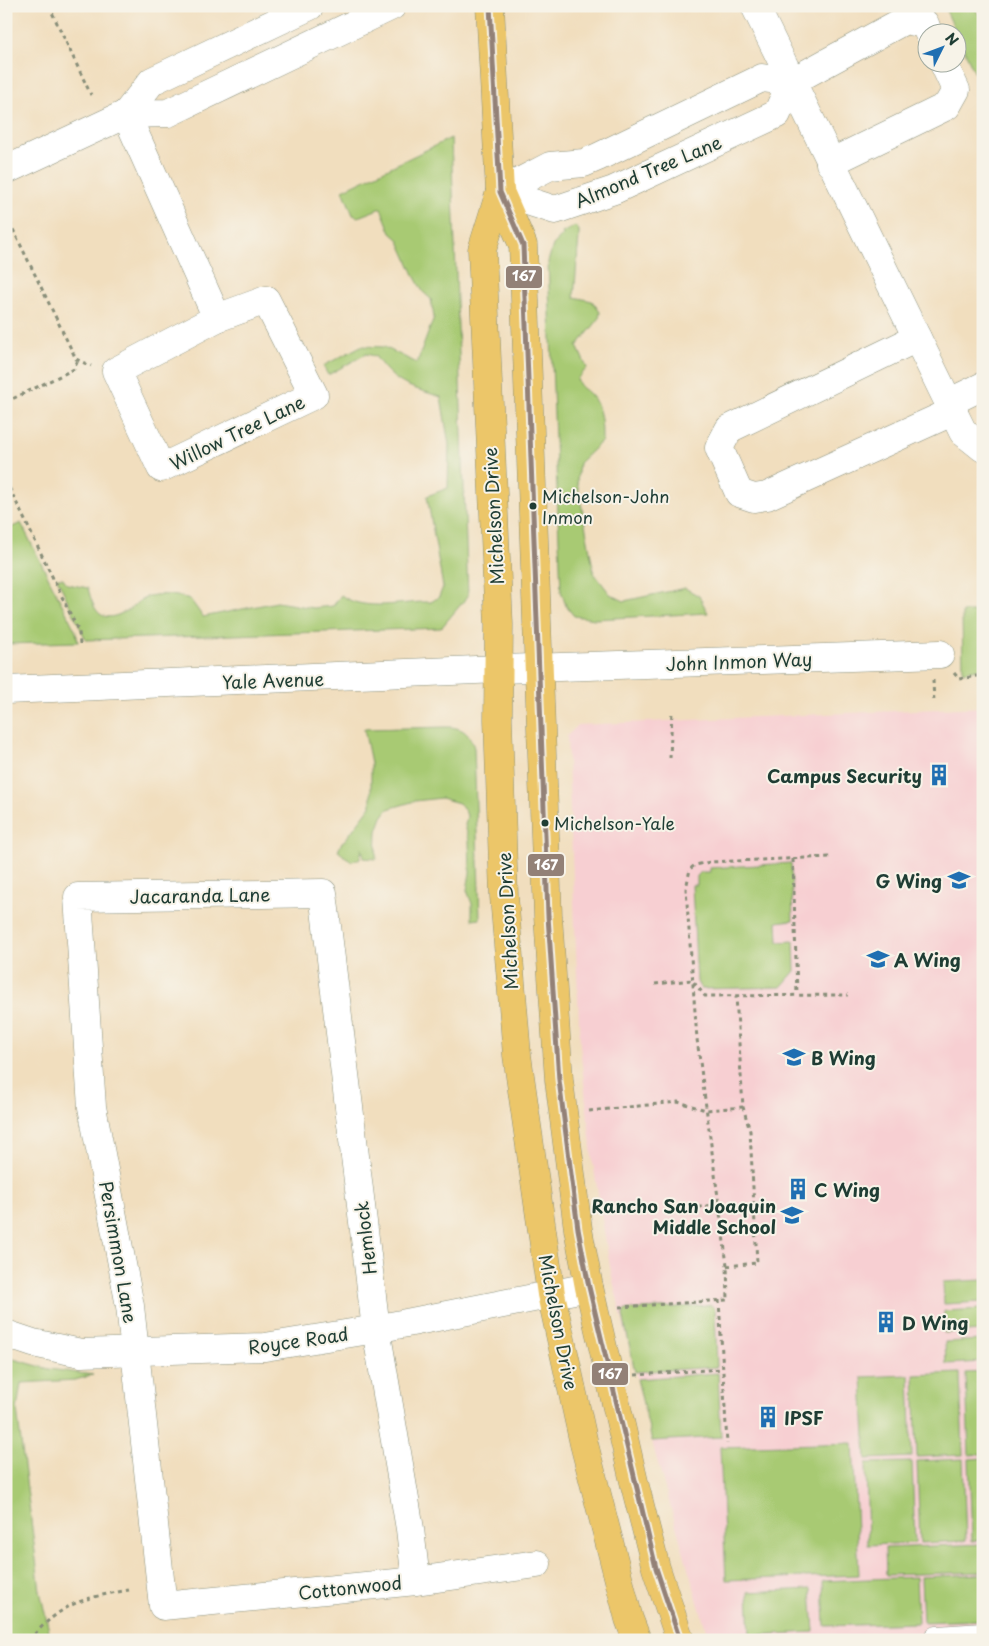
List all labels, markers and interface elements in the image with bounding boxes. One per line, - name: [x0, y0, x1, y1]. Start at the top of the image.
- north arrow: [916, 22, 966, 72]
- text: N: [941, 28, 964, 50]
- street label: Almond Tree Lane: [570, 128, 726, 214]
- line badge: 167: [505, 265, 543, 289]
- text: 167: [512, 265, 536, 286]
- street label: Willow Tree Lane: [165, 388, 309, 476]
- street label: Michelson Drive: [476, 447, 510, 585]
- place label: Michelson-John Inmon: [542, 483, 670, 530]
- marker: Michelson-John Inmon: [528, 501, 538, 511]
- street label: John Inmon Way: [665, 645, 813, 677]
- street label: Yale Avenue: [221, 665, 325, 695]
- place label: Campus Security: [767, 762, 922, 789]
- building icon: Campus Security: [926, 762, 952, 788]
- place label: Michelson-Yale: [554, 810, 675, 836]
- marker: Michelson-Yale: [540, 818, 550, 828]
- street label: Michelson Drive: [490, 852, 524, 990]
- line badge: 167: [527, 853, 565, 877]
- text: 167: [534, 854, 558, 875]
- place label: G Wing: [876, 867, 942, 894]
- school or university icon: G Wing: [946, 867, 972, 893]
- street label: Jacaranda Lane: [129, 880, 271, 910]
- school or university icon: A Wing: [865, 946, 891, 972]
- place label: A Wing: [894, 946, 961, 973]
- school or university icon: B Wing: [781, 1044, 807, 1070]
- place label: B Wing: [811, 1044, 876, 1071]
- building icon: C Wing: [785, 1176, 811, 1202]
- place label: C Wing: [814, 1176, 880, 1203]
- street label: Persimmon Lane: [93, 1179, 145, 1325]
- place label: Rancho San Joaquin Middle School: [592, 1192, 776, 1240]
- street label: Hemlock: [347, 1200, 383, 1276]
- school or university icon: Rancho San Joaquin Middle School: [779, 1202, 805, 1228]
- street label: Michelson Drive: [533, 1252, 585, 1392]
- building icon: D Wing: [873, 1309, 899, 1335]
- place label: D Wing: [902, 1309, 968, 1336]
- street label: Royce Road: [246, 1320, 350, 1360]
- line badge: 167: [591, 1362, 629, 1386]
- text: 167: [598, 1363, 622, 1384]
- building icon: IPSF: [755, 1404, 781, 1430]
- place label: IPSF: [784, 1404, 824, 1431]
- street label: Cottonwood: [297, 1568, 403, 1606]

